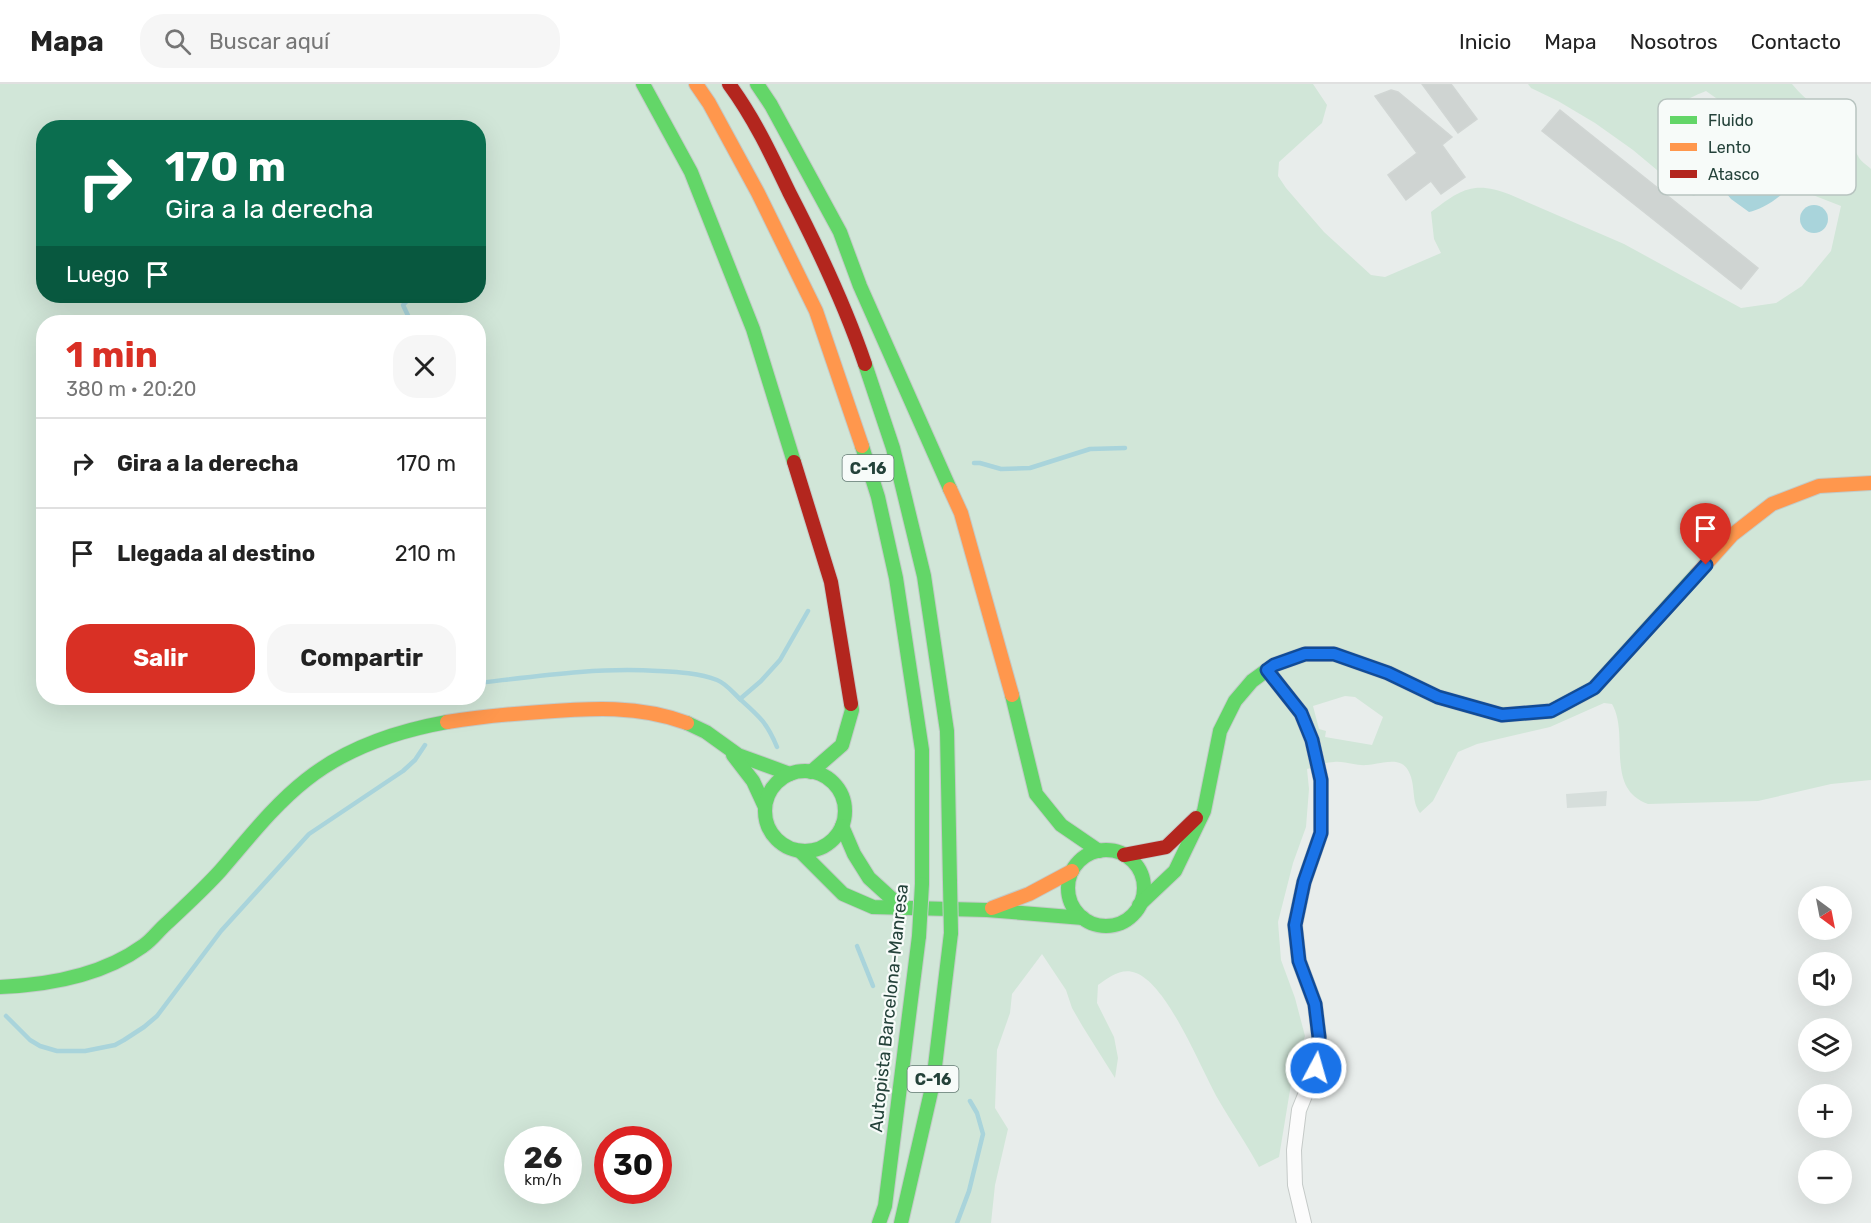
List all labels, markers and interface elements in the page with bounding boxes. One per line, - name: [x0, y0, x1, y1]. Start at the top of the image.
- search box: [140, 14, 560, 68]
- text: Mapa: [30, 25, 104, 58]
- icon: search: [161, 25, 194, 58]
- text: Buscar aquí: [209, 28, 329, 55]
- text: Inicio: [1459, 29, 1511, 54]
- text: Mapa: [1544, 29, 1597, 54]
- text: Nosotros: [1630, 29, 1718, 54]
- text: Contacto: [1751, 29, 1841, 54]
- legend: [1658, 99, 1856, 195]
- text: Fluido: [1708, 111, 1753, 130]
- text: Lento: [1708, 138, 1751, 157]
- text: 170 m: [165, 142, 286, 192]
- icon: right: [66, 144, 144, 222]
- text: Atasco: [1708, 165, 1760, 184]
- text: Gira a la derecha: [165, 193, 374, 225]
- icon: arrive: [141, 258, 174, 291]
- text: Luego: [66, 261, 129, 288]
- text: 1 min: [66, 333, 158, 376]
- button: close: [393, 335, 456, 398]
- text: 380 m · 20:20: [66, 377, 197, 401]
- icon: right: [66, 447, 99, 480]
- text: Gira a la derecha: [117, 450, 298, 477]
- text: 170 m: [396, 450, 456, 477]
- road number: C-16: [842, 455, 894, 481]
- pin: [1680, 503, 1731, 565]
- icon: arrive: [1689, 512, 1722, 545]
- icon: arrive: [66, 537, 99, 570]
- text: Llegada al destino: [117, 540, 315, 567]
- text: 210 m: [395, 540, 456, 567]
- button: Salir: [66, 624, 255, 693]
- button: Compartir: [267, 624, 456, 693]
- street label: Autopista Barcelona-Manresa: [865, 883, 913, 1133]
- north arrow: [1798, 886, 1852, 940]
- map controls: [1798, 886, 1852, 1204]
- button: sound: [1798, 952, 1852, 1006]
- button: layers: [1798, 1018, 1852, 1072]
- position arrow: [1284, 1036, 1348, 1100]
- road number: C-16: [908, 1066, 958, 1092]
- button: +: [1798, 1084, 1852, 1138]
- speed limit sign: 30: [594, 1126, 672, 1204]
- text: 26: [523, 1140, 563, 1176]
- button: −: [1798, 1150, 1852, 1204]
- text: km/h: [524, 1171, 562, 1189]

